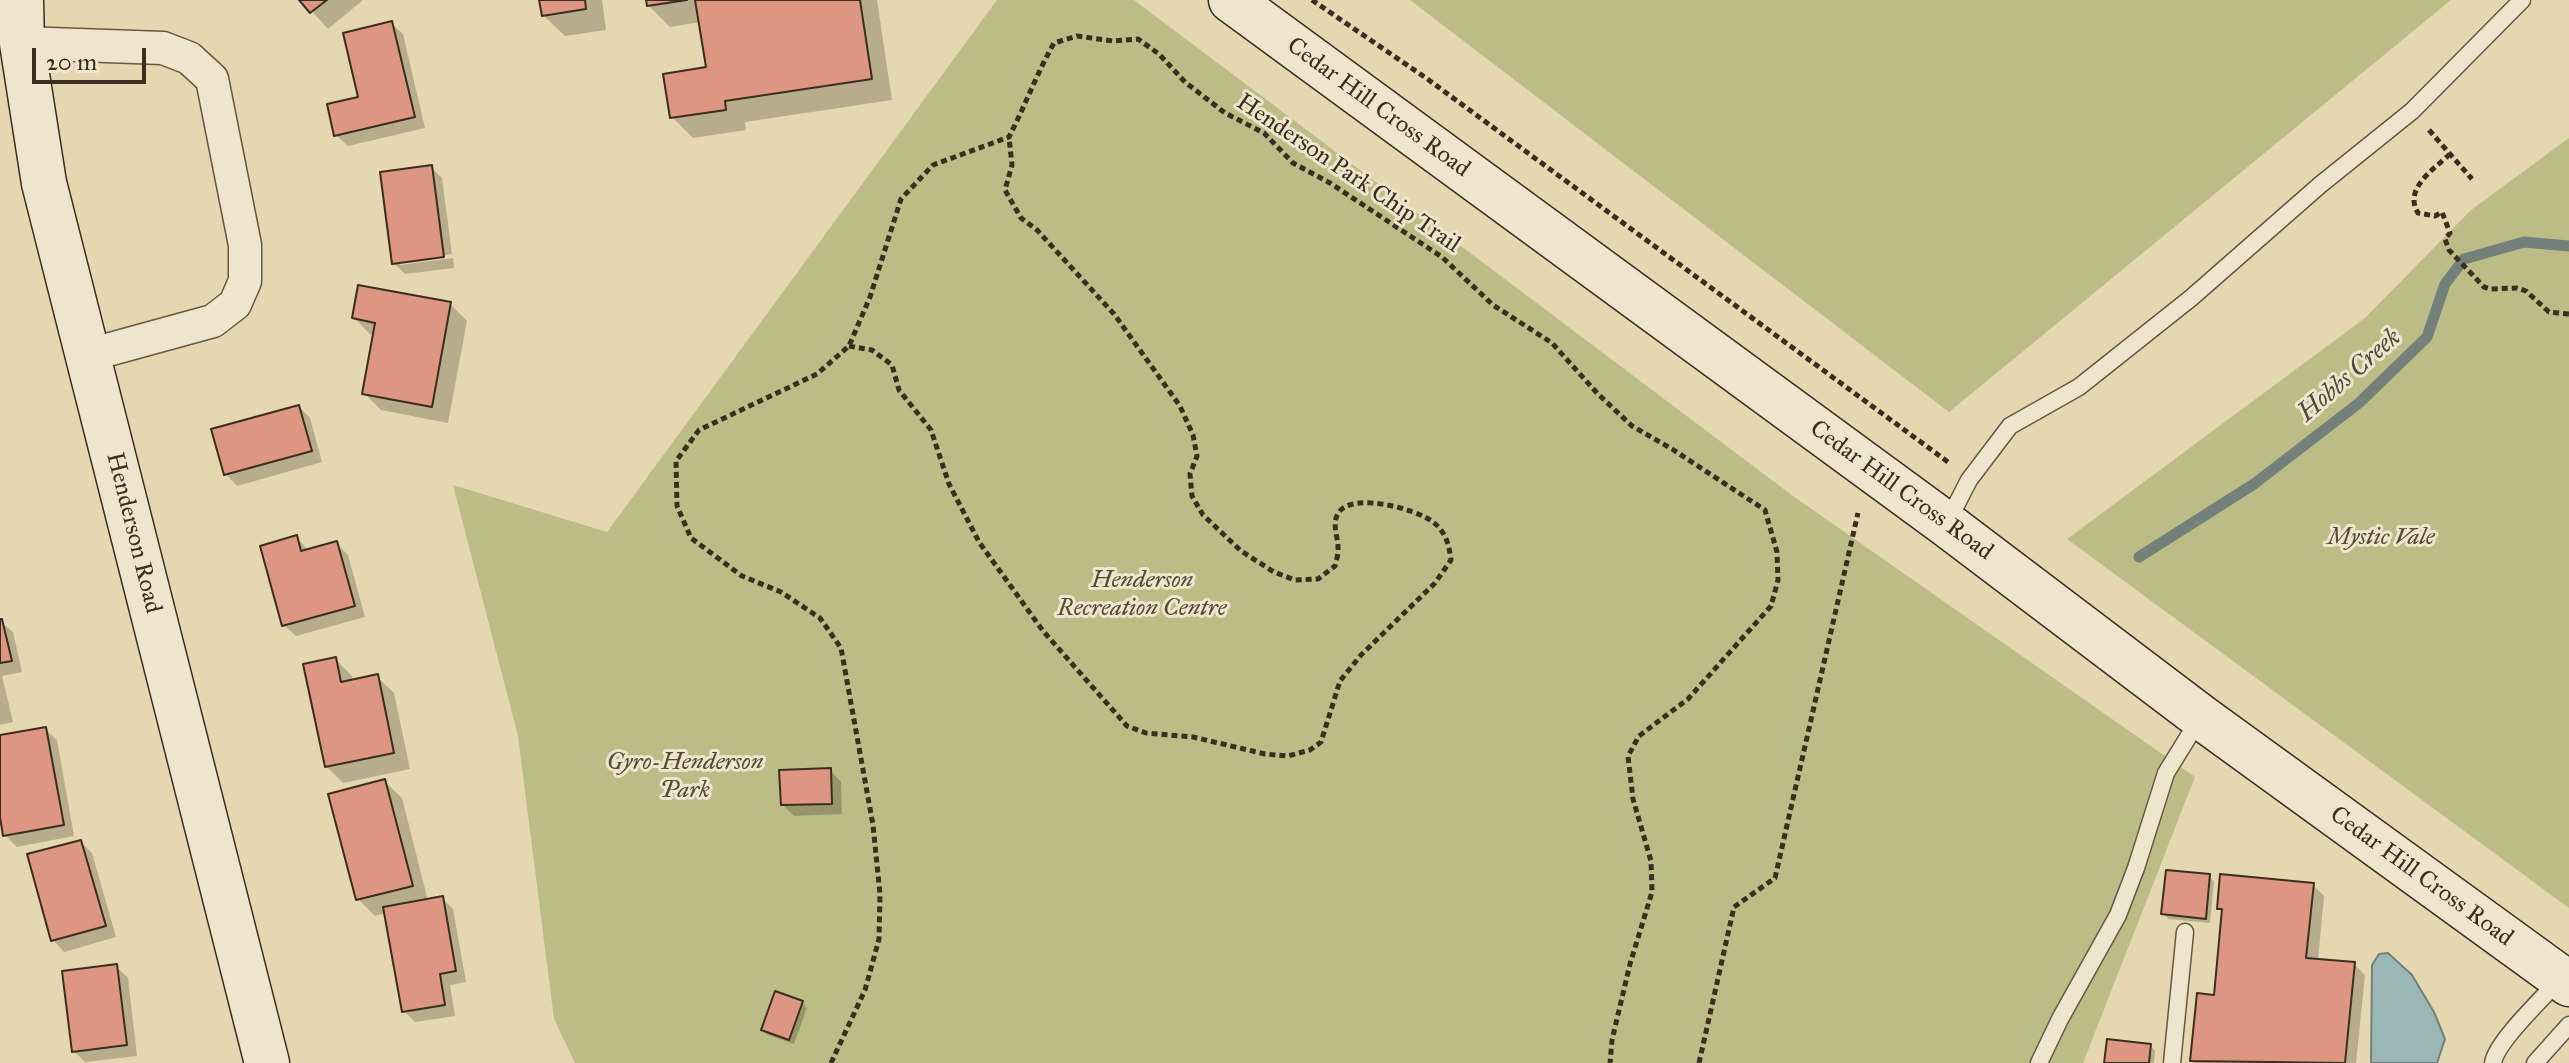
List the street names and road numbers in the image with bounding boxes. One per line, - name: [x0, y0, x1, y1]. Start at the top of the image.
- street label: Cedar Hill Cross Road: [1281, 32, 1475, 184]
- street label: Henderson Park Chip Trail: [1231, 88, 1465, 260]
- street label: Cedar Hill Cross Road: [1804, 415, 1998, 567]
- street label: Henderson Road: [99, 450, 167, 616]
- street label: Cedar Hill Cross Road: [2324, 801, 2518, 953]

